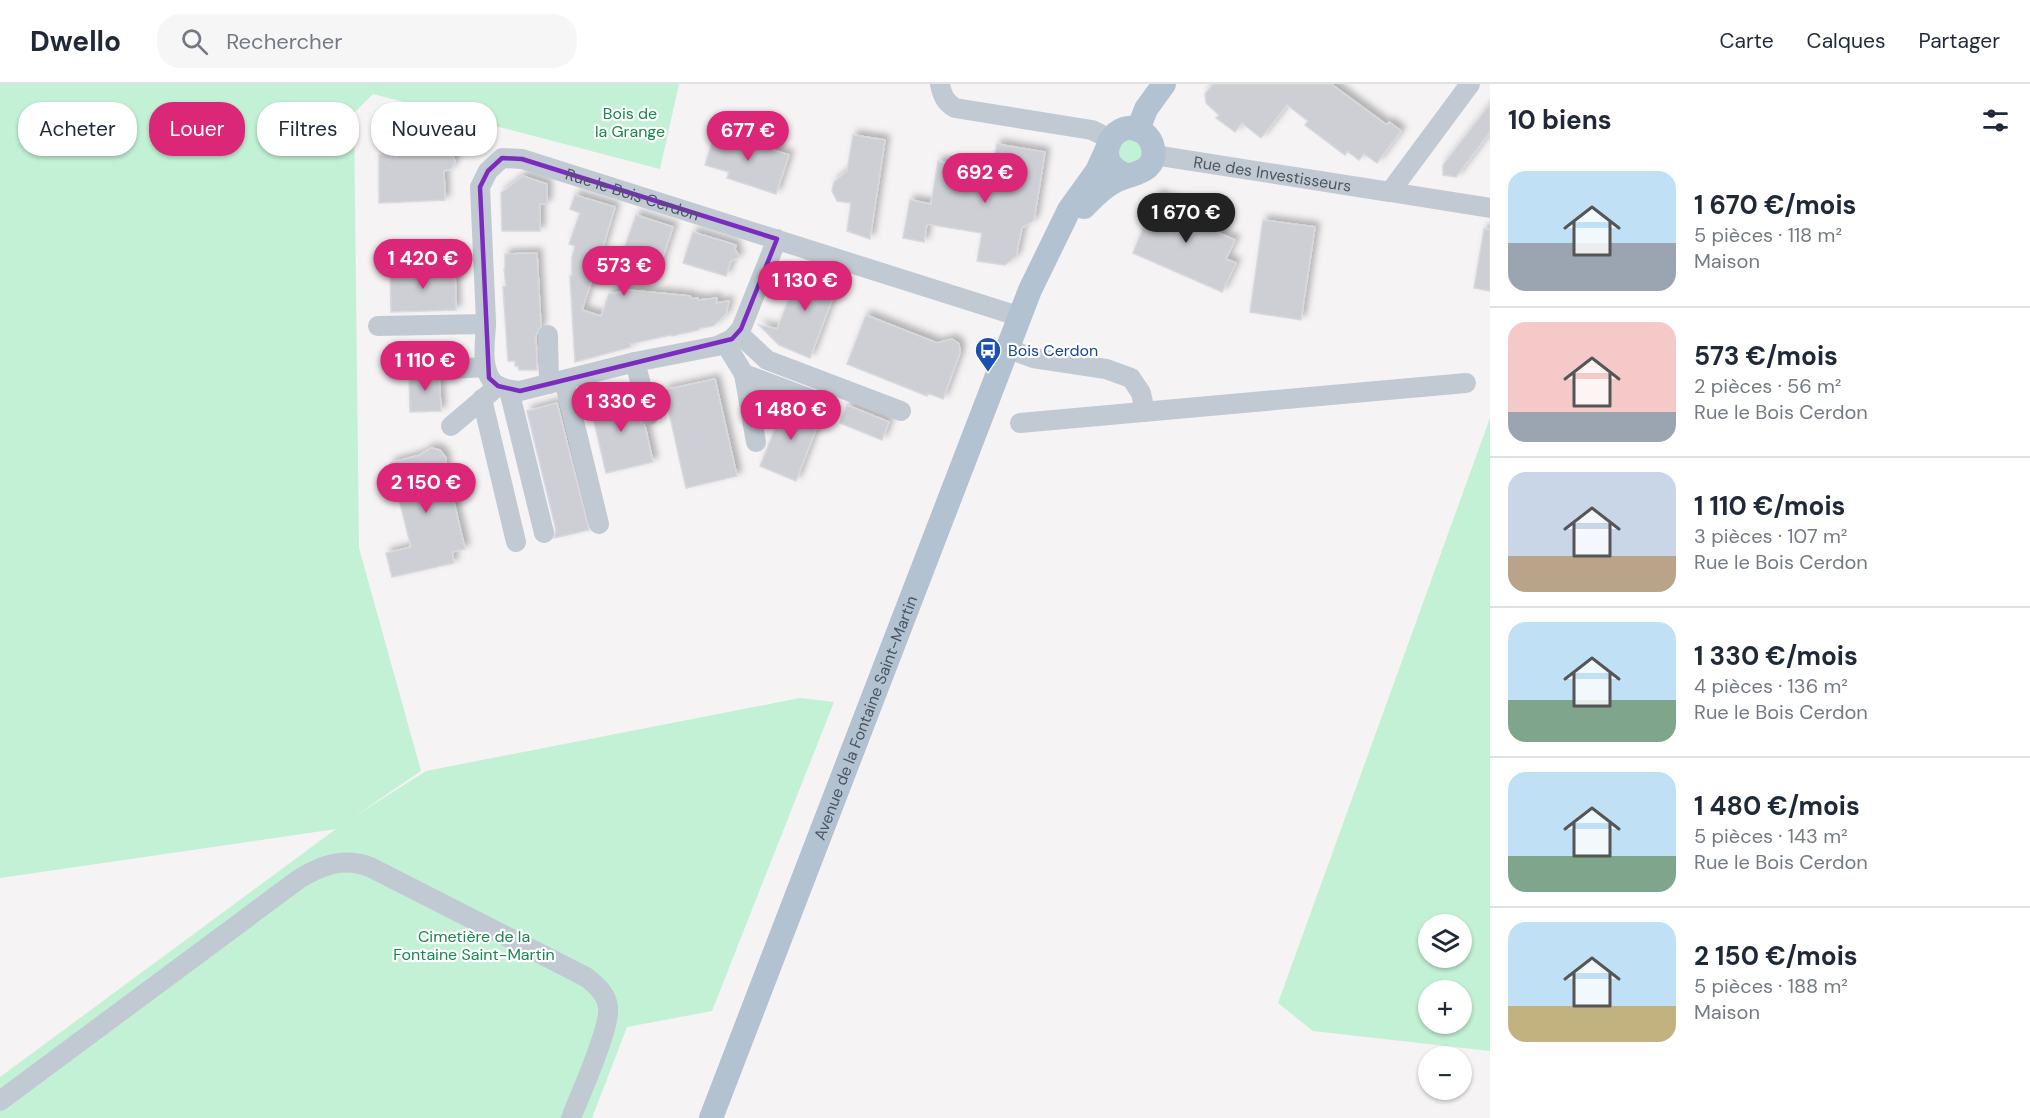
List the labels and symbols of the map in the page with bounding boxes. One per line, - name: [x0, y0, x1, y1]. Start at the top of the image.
- park label: Bois de la Grange: [595, 103, 665, 142]
- pin: 677 €: [706, 111, 790, 162]
- street label: Rue des Investisseurs: [1192, 151, 1353, 196]
- pin: 692 €: [943, 153, 1027, 204]
- street label: Rue le Bois Cerdon: [563, 163, 702, 225]
- pin: 1 670 €: [1131, 193, 1241, 244]
- pin: 1 420 €: [368, 239, 478, 290]
- pin: 573 €: [582, 246, 666, 297]
- pin: 1 130 €: [750, 261, 860, 312]
- bus stop icon: Bois Cerdon: [973, 335, 1003, 373]
- place label: Bois Cerdon: [1008, 340, 1098, 361]
- pin: 1 110 €: [370, 341, 480, 392]
- pin: 1 330 €: [566, 382, 676, 433]
- pin: 1 480 €: [736, 390, 846, 441]
- pin: 2 150 €: [371, 463, 481, 514]
- street label: Avenue de la Fontaine Saint-Martin: [809, 592, 922, 843]
- park label: Cimetière de la Fontaine Saint-Martin: [393, 926, 555, 965]

